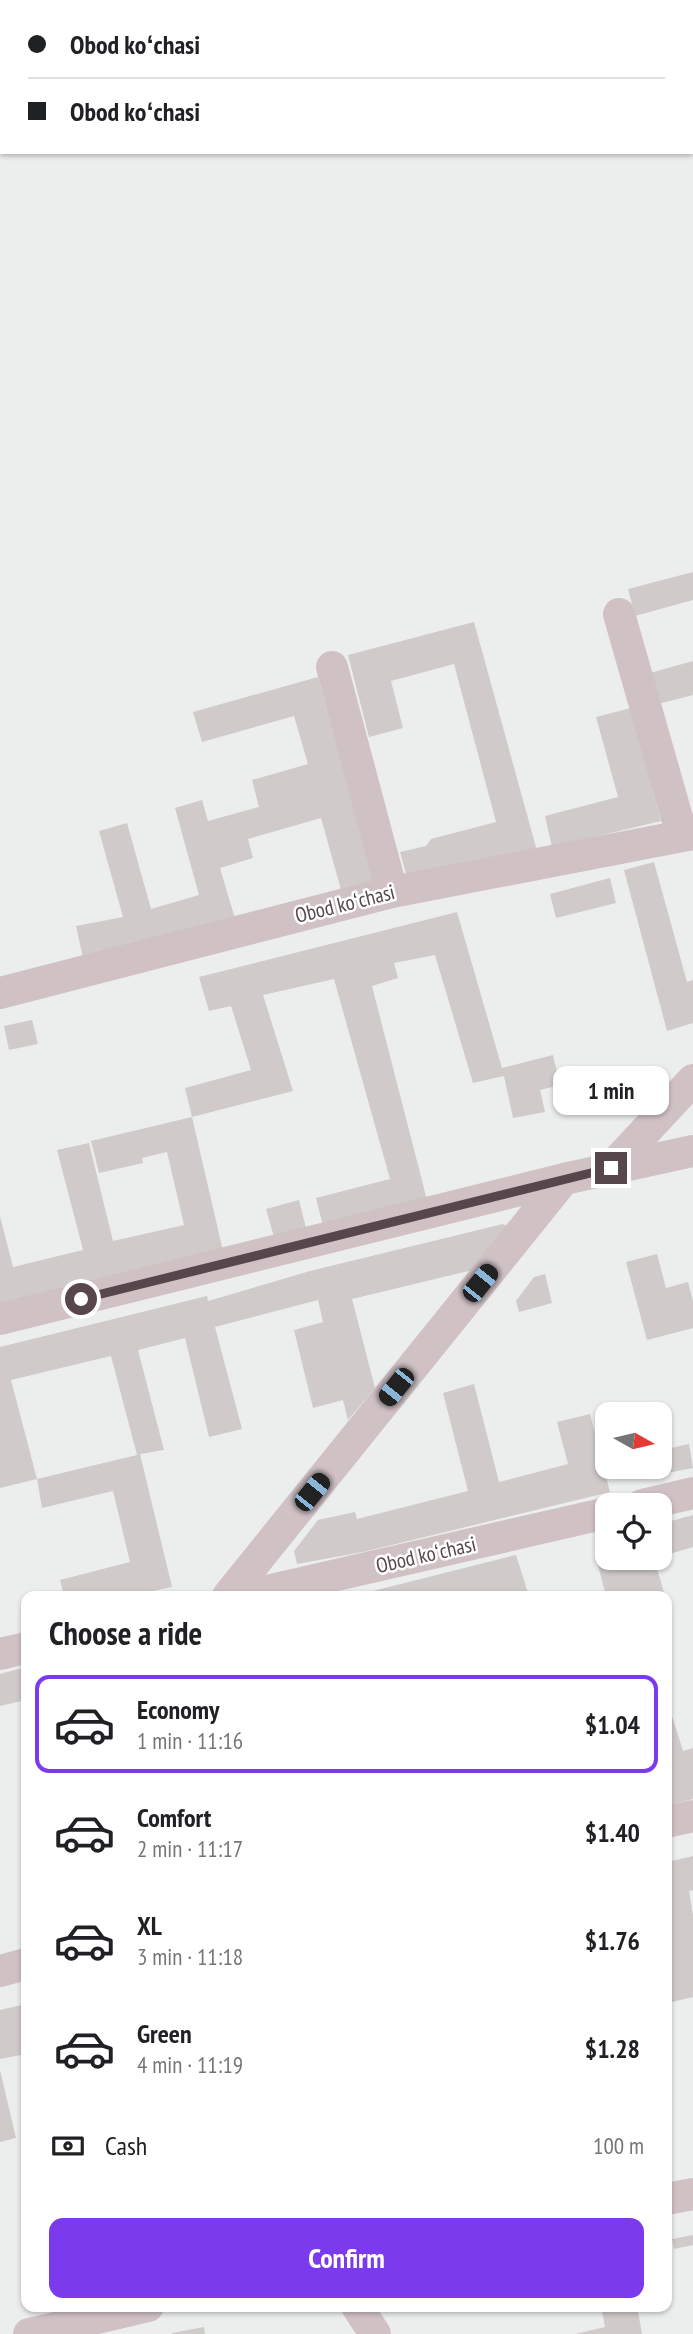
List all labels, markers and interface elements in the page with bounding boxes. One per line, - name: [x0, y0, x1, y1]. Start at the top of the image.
- text: Obod koʻchasi: [70, 28, 200, 61]
- text: Obod koʻchasi: [70, 95, 200, 128]
- street label: Obod koʻchasi: [292, 878, 397, 929]
- callout: 1 min: [553, 1066, 669, 1116]
- text: 1 min: [588, 1076, 634, 1105]
- route end: [595, 1152, 627, 1184]
- car: [459, 1260, 502, 1306]
- route start: [65, 1283, 97, 1315]
- car: [375, 1364, 418, 1410]
- north arrow: [595, 1402, 672, 1479]
- map controls: [595, 1402, 672, 1570]
- car: [291, 1469, 334, 1515]
- button: locate: [595, 1493, 672, 1570]
- street label: Obod koʻchasi: [373, 1530, 478, 1579]
- text: Choose a ride: [49, 1612, 202, 1654]
- icon: car: [53, 1693, 116, 1756]
- text: Economy: [137, 1693, 219, 1726]
- text: $1.04: [585, 1708, 640, 1741]
- text: 1 min · 11:16: [137, 1726, 243, 1755]
- icon: car: [53, 1801, 116, 1864]
- text: Comfort: [137, 1801, 211, 1834]
- text: $1.40: [585, 1816, 640, 1849]
- text: 2 min · 11:17: [137, 1834, 243, 1863]
- icon: car: [53, 1909, 116, 1972]
- text: XL: [137, 1909, 162, 1942]
- text: $1.76: [585, 1924, 640, 1957]
- text: 3 min · 11:18: [137, 1942, 243, 1971]
- icon: car: [53, 2017, 116, 2080]
- text: Green: [137, 2017, 192, 2050]
- text: $1.28: [585, 2032, 640, 2065]
- text: 4 min · 11:19: [137, 2050, 243, 2079]
- icon: cash: [49, 2127, 87, 2165]
- text: Cash: [105, 2129, 147, 2162]
- text: 100 m: [593, 2131, 644, 2160]
- button: Confirm: [49, 2218, 644, 2298]

